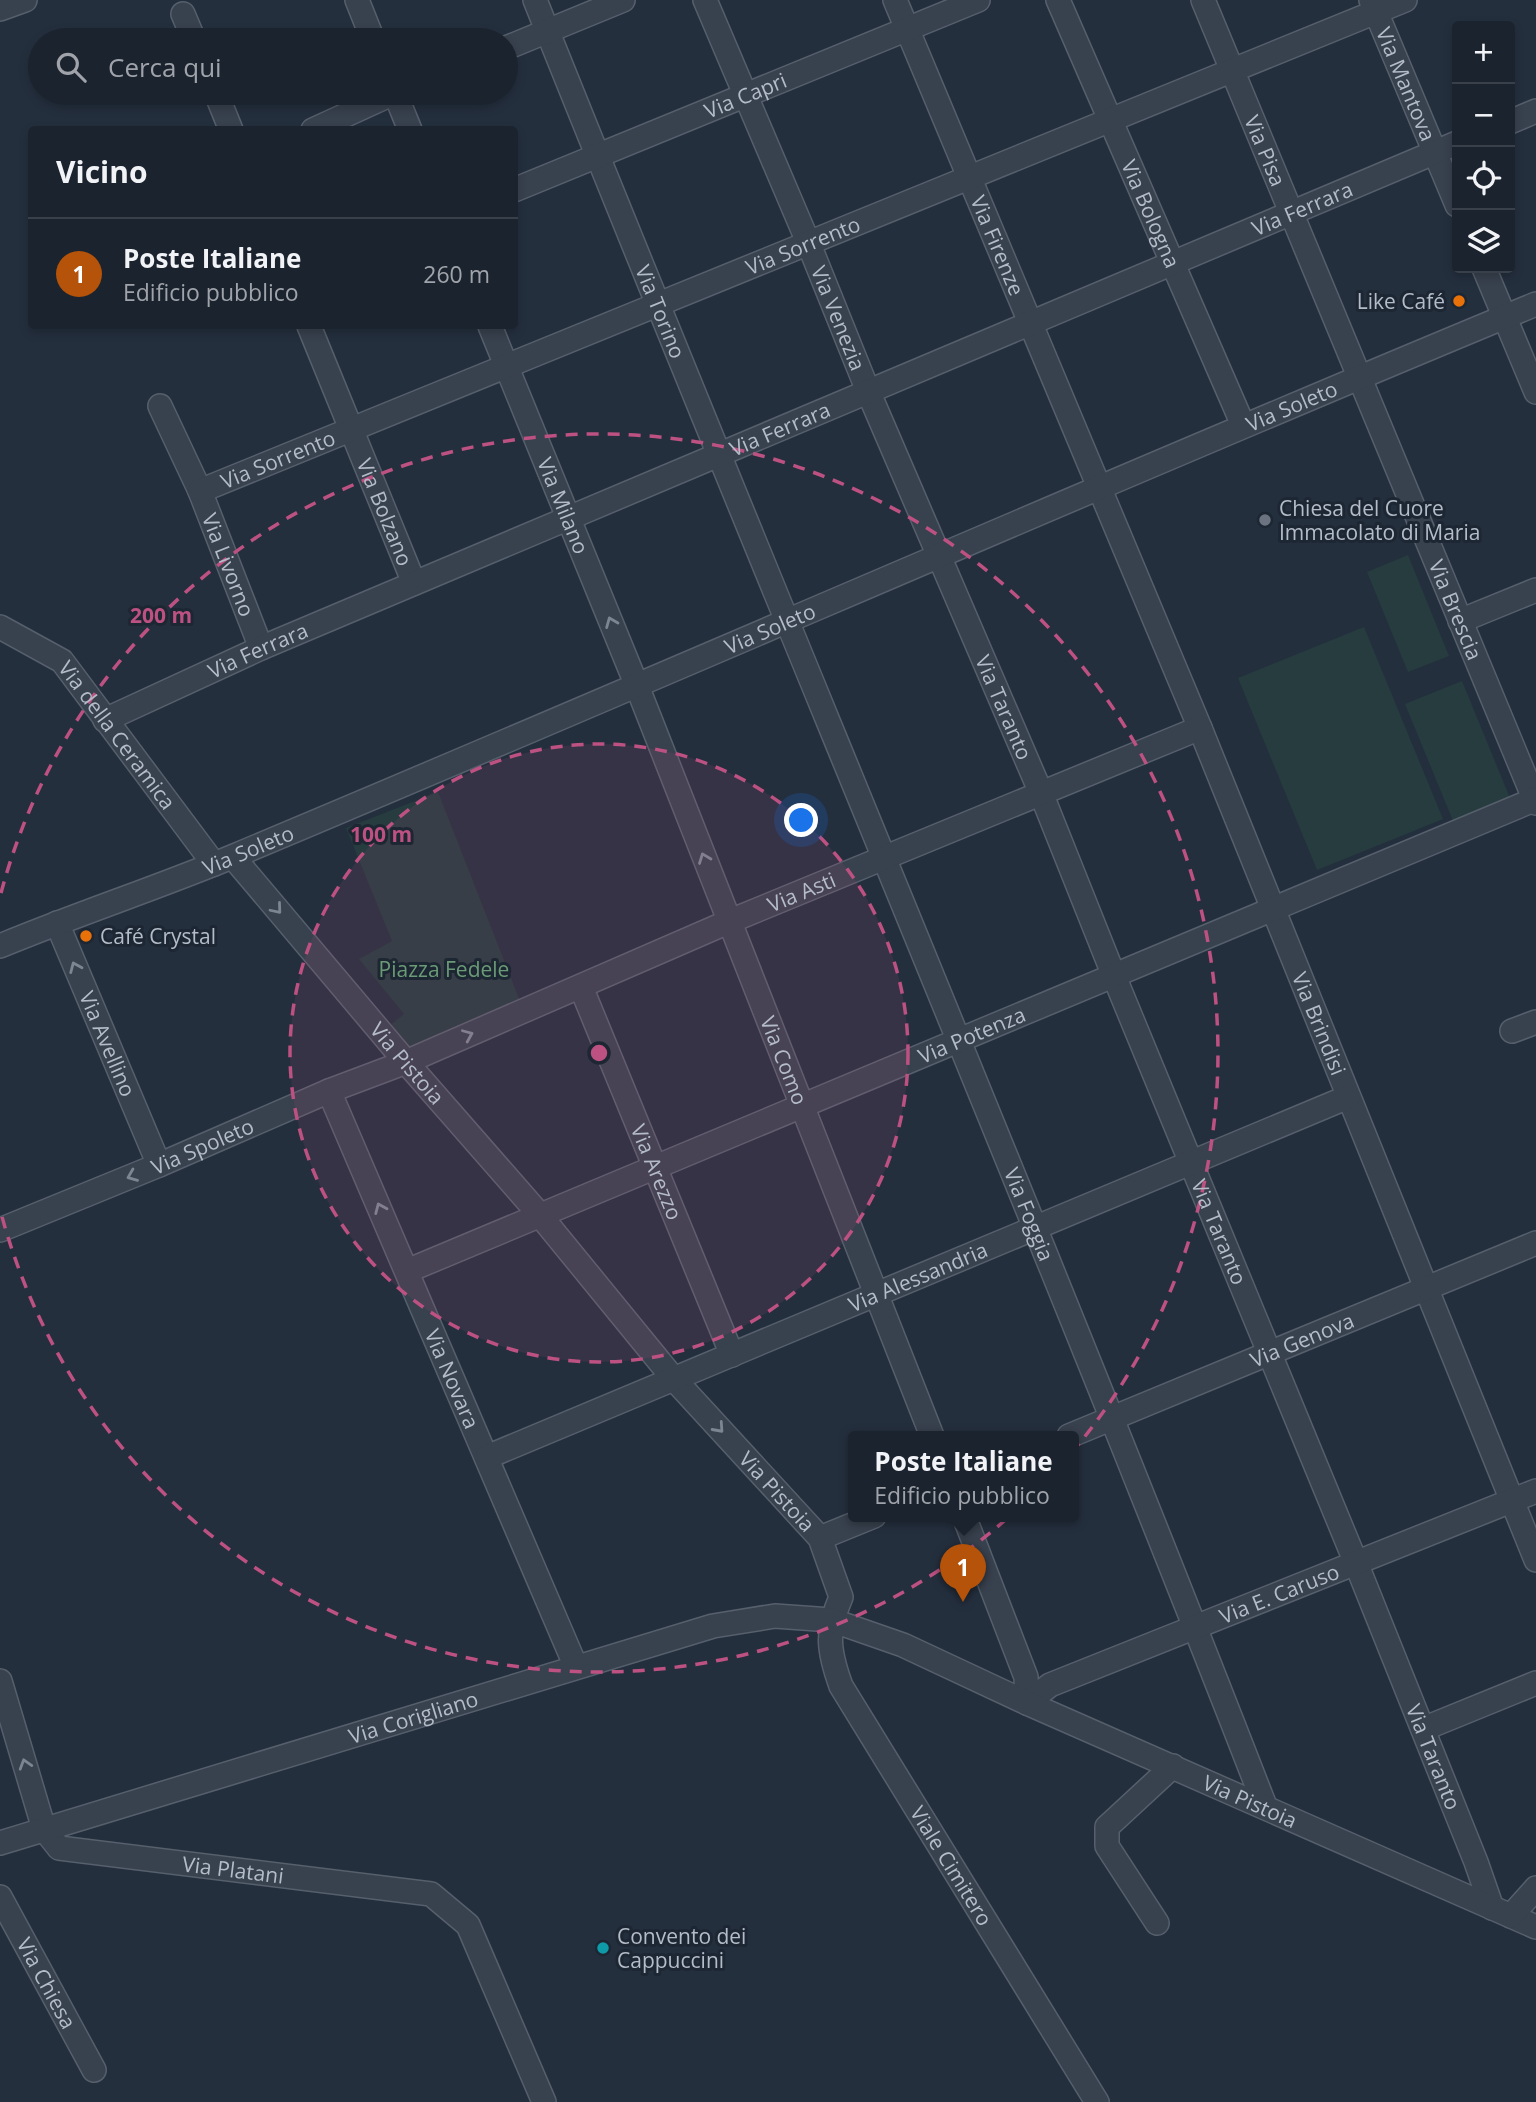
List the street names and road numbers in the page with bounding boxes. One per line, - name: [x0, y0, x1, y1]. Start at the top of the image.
- street label: Via Mantova: [1370, 23, 1442, 145]
- street label: Via Capri: [700, 66, 791, 125]
- street label: Via Pisa: [1238, 111, 1293, 190]
- street label: Via Bologna: [1115, 155, 1187, 272]
- street label: Via Ferrara: [1248, 175, 1357, 242]
- street label: Via Firenze: [964, 191, 1031, 300]
- street label: Via Sorrento: [741, 210, 864, 281]
- street label: Via Torino: [629, 261, 692, 363]
- street label: Via Venezia: [805, 261, 872, 375]
- street label: Via Soleto: [1242, 374, 1341, 438]
- street label: Via Ferrara: [725, 395, 834, 463]
- street label: Via Sorrento: [216, 423, 339, 495]
- street label: Via Milano: [531, 453, 596, 558]
- street label: Via Bolzano: [351, 454, 419, 570]
- street label: Via Livorno: [196, 509, 261, 620]
- street label: Via Brescia: [1423, 555, 1489, 664]
- street label: Via Soleto: [720, 597, 820, 660]
- street label: Via Ferrara: [203, 616, 312, 685]
- street label: Via Taranto: [969, 651, 1039, 764]
- street label: Via della Ceramica: [52, 655, 182, 815]
- street label: Via Soleto: [198, 819, 298, 881]
- street label: Via Asti: [763, 865, 840, 918]
- street label: Via Brindisi: [1286, 968, 1353, 1079]
- street label: Via Avellino: [73, 987, 143, 1101]
- street label: Via Potenza: [914, 1000, 1030, 1070]
- street label: Via Como: [754, 1012, 814, 1109]
- street label: Via Pistoia: [364, 1016, 451, 1110]
- street label: Via Spoleto: [147, 1112, 258, 1181]
- street label: Via Arezzo: [625, 1120, 689, 1224]
- street label: Via Foggia: [998, 1163, 1061, 1265]
- street label: Via Taranto: [1185, 1175, 1254, 1289]
- street label: Via Alessandria: [844, 1235, 992, 1318]
- street label: Via Genova: [1246, 1306, 1358, 1374]
- street label: Via Novara: [419, 1324, 486, 1433]
- street label: Via Pistoia: [733, 1445, 821, 1538]
- street label: Via E. Caruso: [1215, 1557, 1343, 1630]
- street label: Via Corigliano: [345, 1684, 481, 1750]
- street label: Via Taranto: [1400, 1700, 1468, 1814]
- street label: Via Pistoia: [1199, 1768, 1301, 1834]
- street label: Viale Cimitero: [904, 1801, 999, 1931]
- street label: Via Platani: [181, 1849, 285, 1890]
- street label: Via Chiesa: [11, 1933, 83, 2034]

